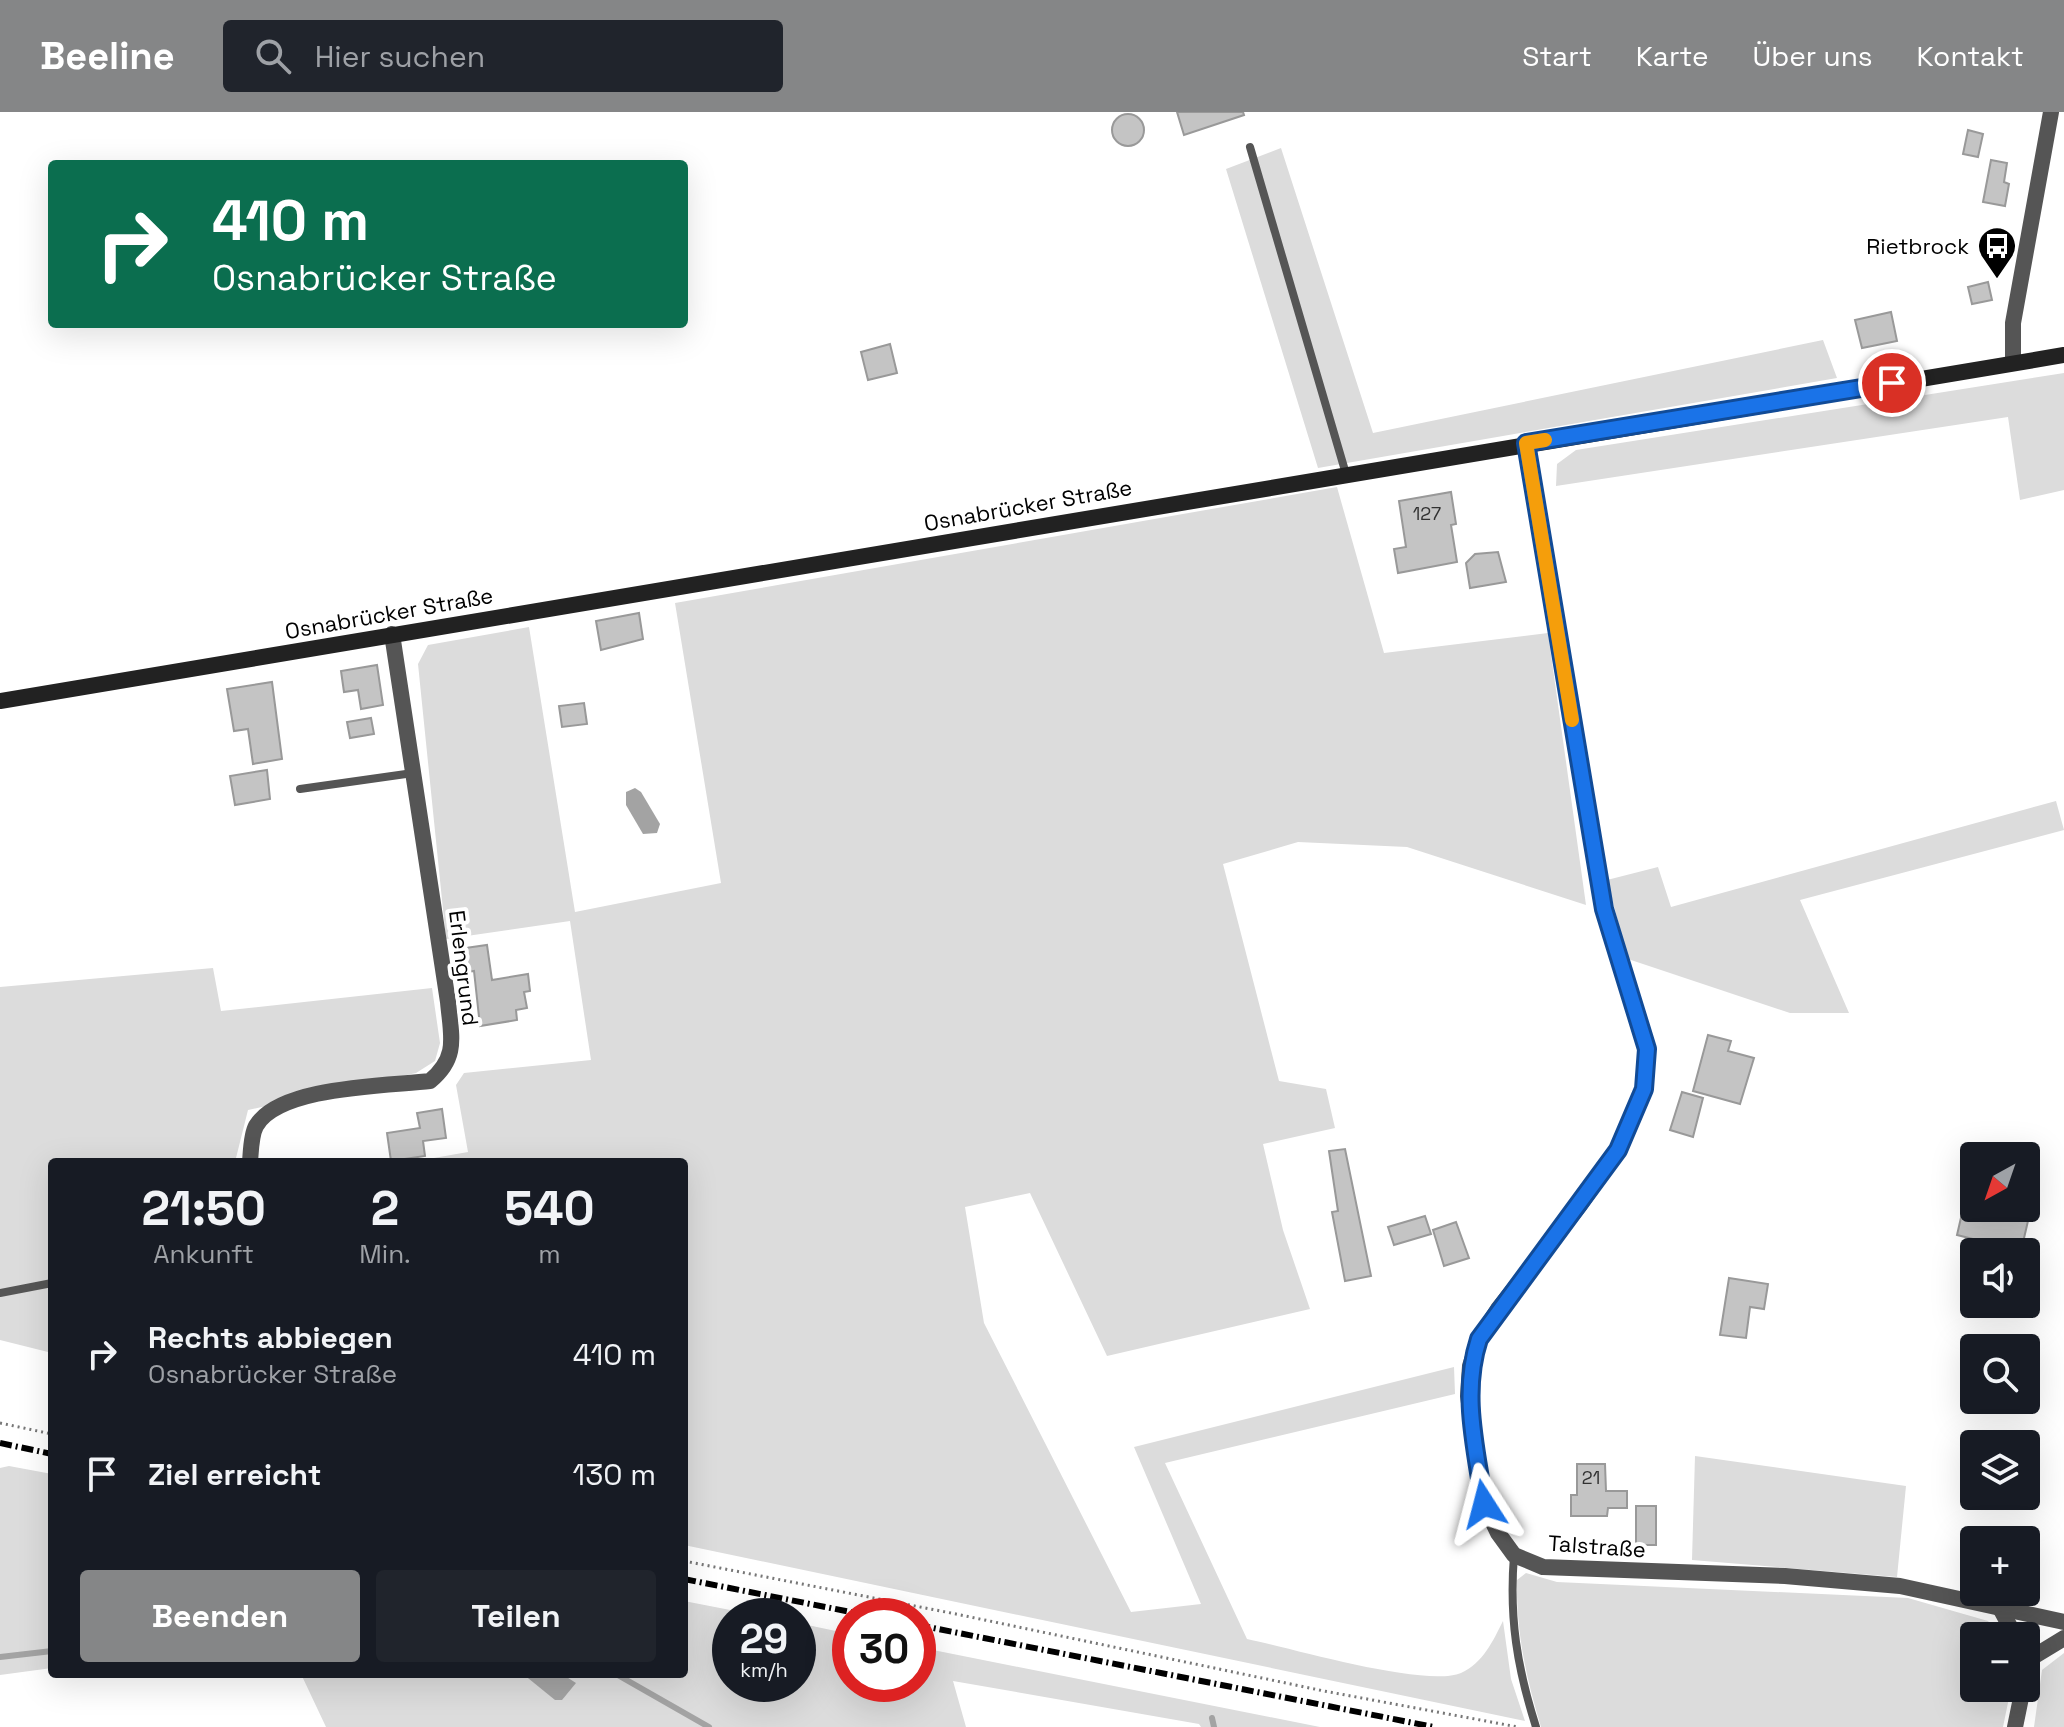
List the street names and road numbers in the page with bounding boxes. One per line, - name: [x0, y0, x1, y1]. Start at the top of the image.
- street label: Osnabrücker Straße: [922, 473, 1134, 537]
- street label: Osnabrücker Straße: [283, 581, 495, 645]
- street label: Erlengrund: [443, 909, 485, 1027]
- street label: Talstraße: [1547, 1529, 1647, 1563]

